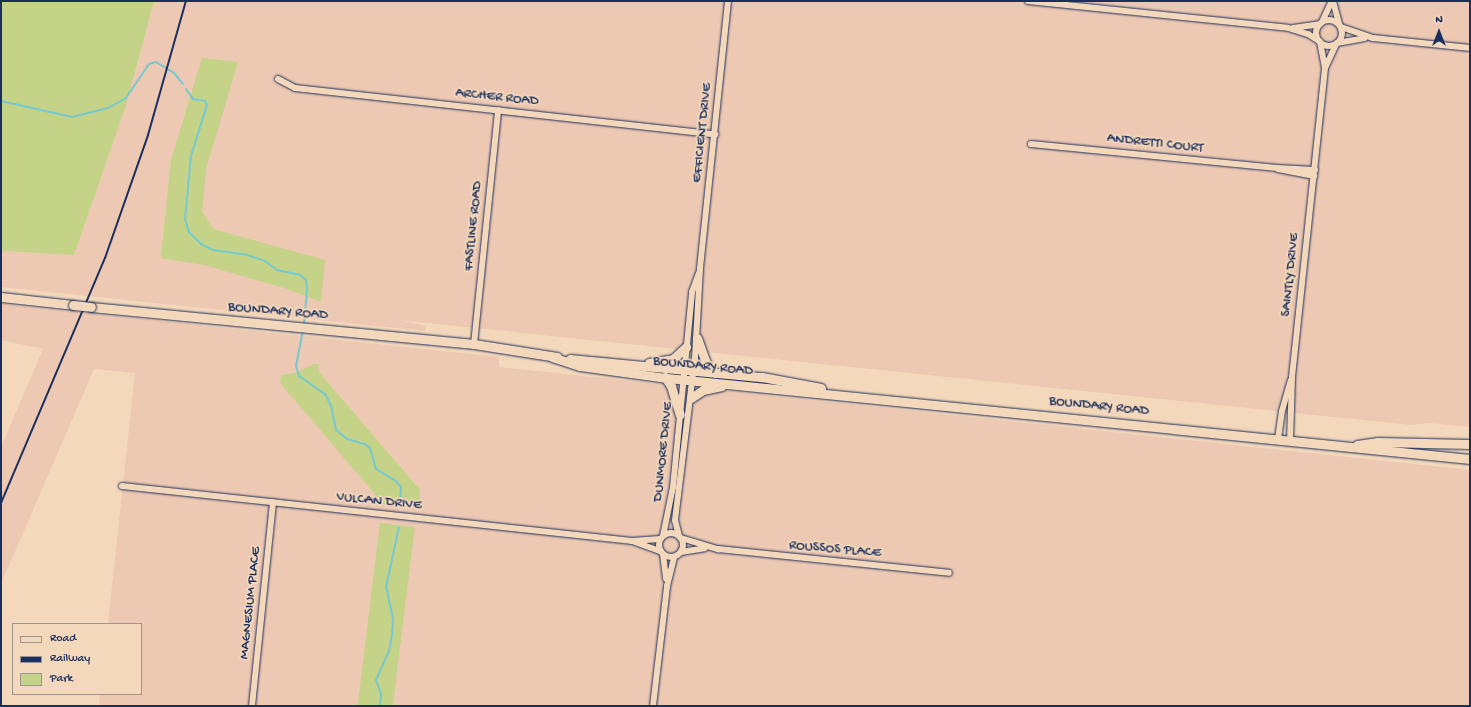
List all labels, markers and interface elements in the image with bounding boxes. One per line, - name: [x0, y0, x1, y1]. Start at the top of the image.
- north arrow: [1419, 12, 1459, 52]
- text: N: [1435, 14, 1443, 26]
- street label: EFFICIENT DRIVE: [689, 82, 717, 184]
- street label: ARCHER ROAD: [455, 85, 539, 111]
- street label: ANDRETTI COURT: [1106, 131, 1204, 157]
- street label: FASTLINE ROAD: [461, 180, 487, 272]
- street label: SAINTLY DRIVE: [1278, 232, 1304, 318]
- street label: BOUNDARY ROAD: [227, 299, 329, 325]
- street label: BOUNDARY ROAD: [652, 353, 754, 381]
- street label: BOUNDARY ROAD: [1048, 393, 1150, 421]
- street label: DUNMORE DRIVE: [650, 401, 678, 503]
- street label: VULCAN DRIVE: [336, 489, 422, 515]
- street label: ROUSSOS PLACE: [788, 538, 882, 562]
- street label: MAGNESIUM PLACE: [237, 546, 265, 660]
- legend: [12, 623, 142, 695]
- text: Road: [50, 632, 76, 646]
- text: Railway: [50, 652, 90, 666]
- text: Park: [50, 672, 73, 686]

